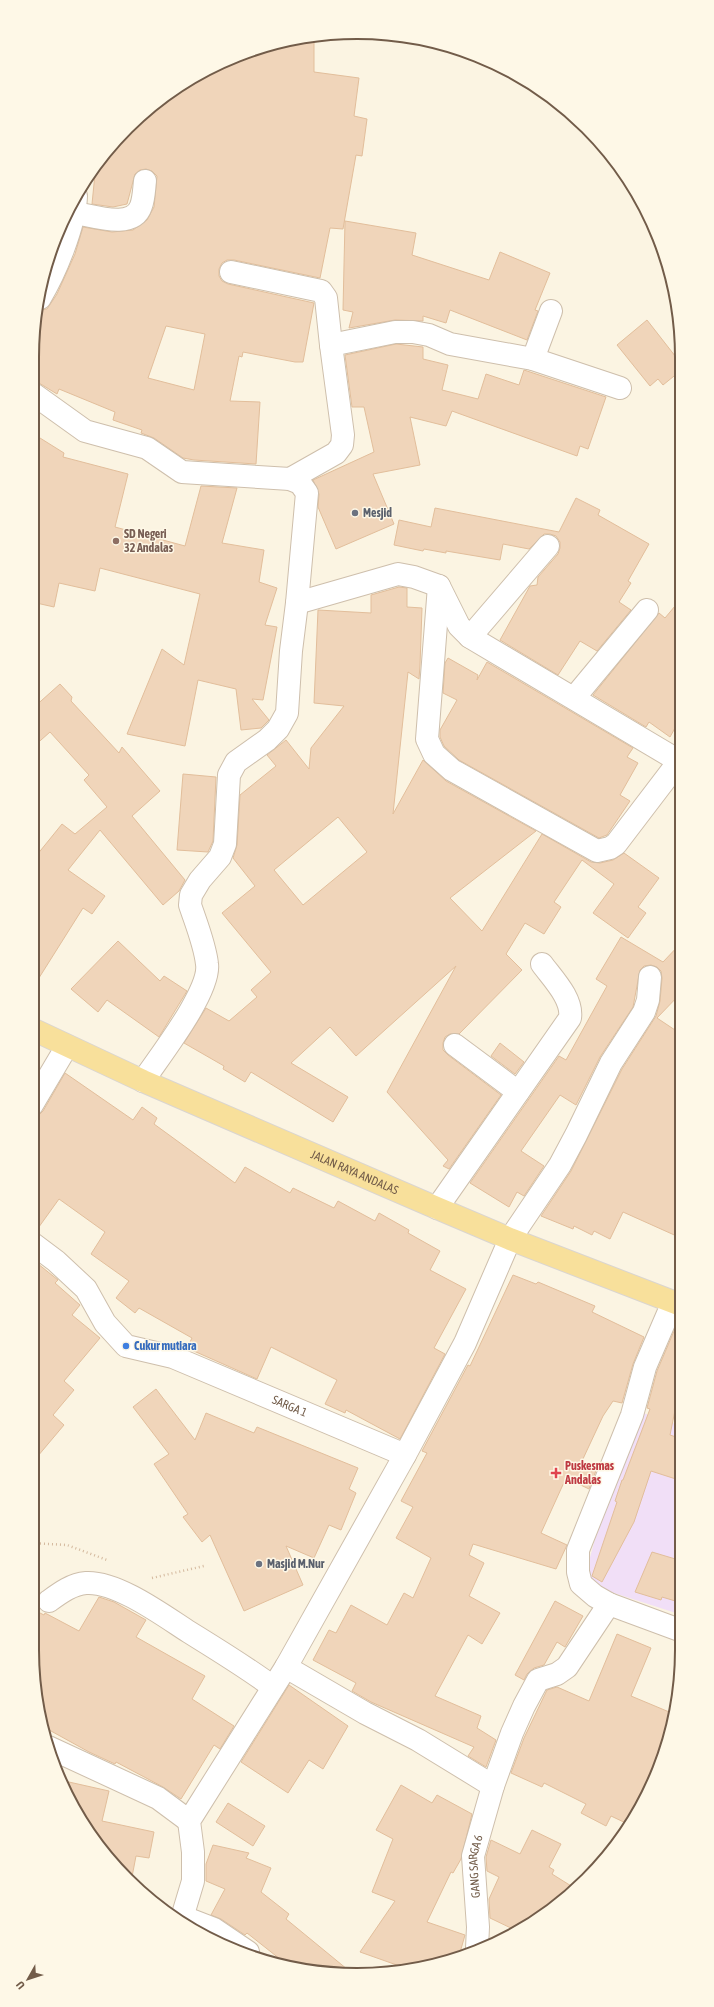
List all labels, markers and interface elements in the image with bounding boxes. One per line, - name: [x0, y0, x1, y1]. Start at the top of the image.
- place label: Mesjid: [363, 506, 392, 520]
- marker: Mesjid: [350, 508, 360, 518]
- place label: SD Negeri 32 Andalas: [124, 527, 174, 555]
- marker: SD Negeri 32 Andalas: [111, 536, 121, 546]
- street label: JALAN RAYA ANDALAS: [309, 1147, 400, 1197]
- place label: Cukur mutiara: [134, 1339, 197, 1353]
- marker: Cukur mutiara: [121, 1341, 131, 1351]
- street label: SARGA 1: [270, 1393, 309, 1420]
- place label: Puskesmas Andalas: [564, 1459, 615, 1487]
- marker: Puskesmas Andalas: [550, 1467, 562, 1479]
- place label: Masjid M.Nur: [267, 1557, 325, 1571]
- marker: Masjid M.Nur: [254, 1559, 264, 1569]
- street label: GANG SARGA 6: [466, 1833, 486, 1898]
- north arrow: [8, 1959, 48, 1999]
- text: U: [14, 1979, 27, 1992]

